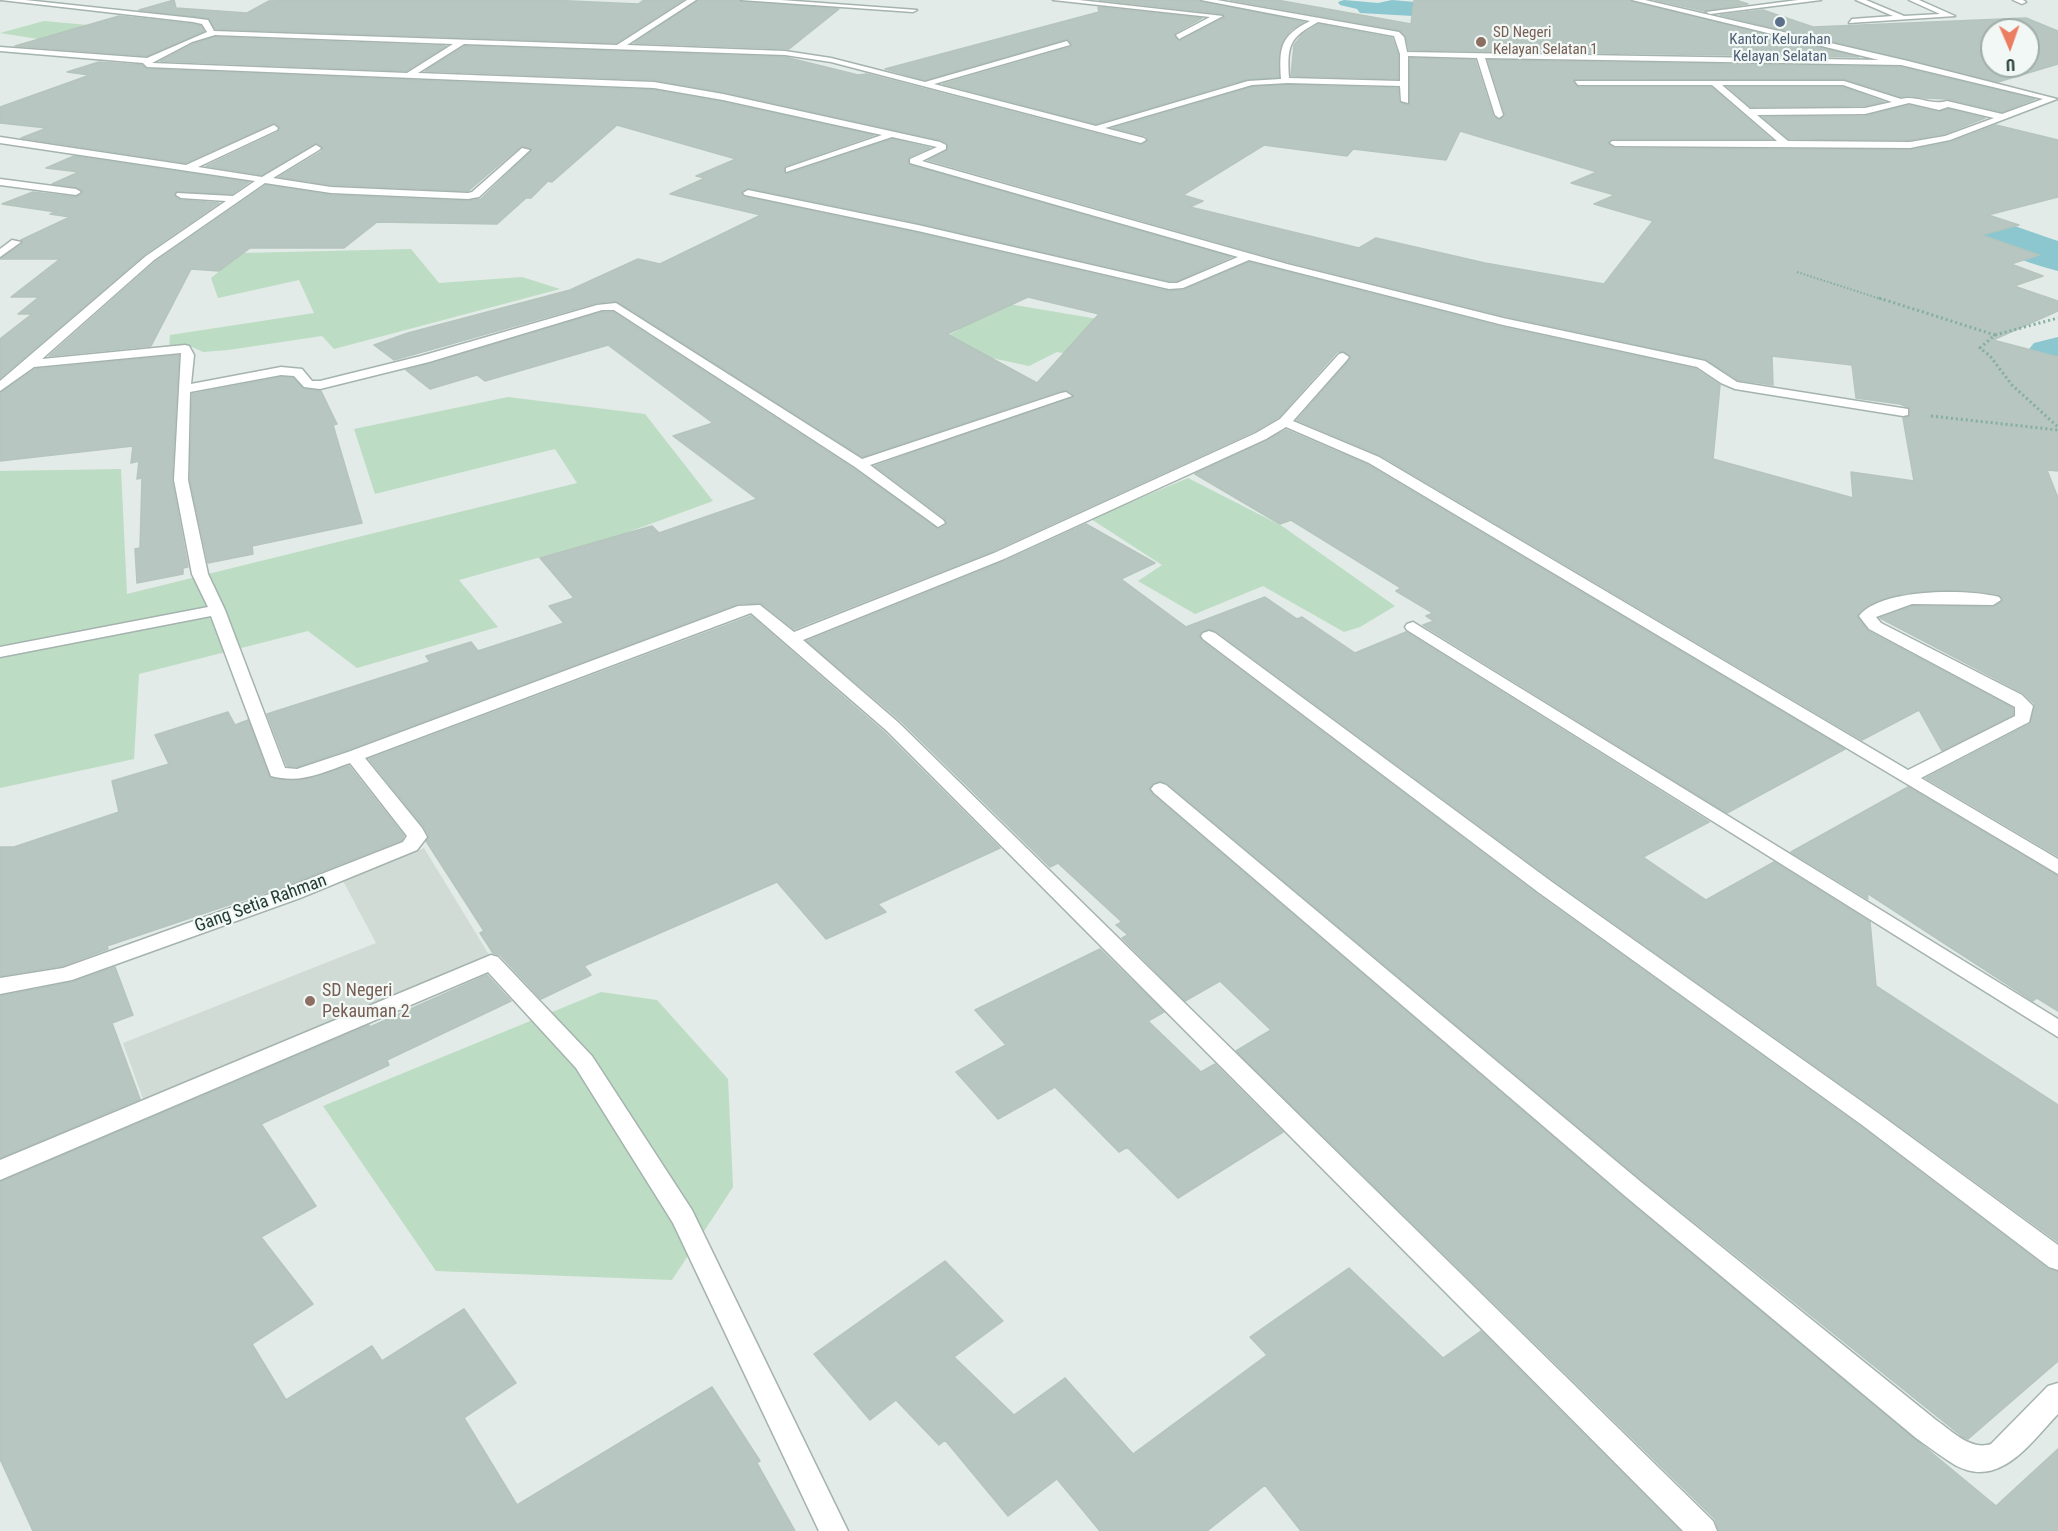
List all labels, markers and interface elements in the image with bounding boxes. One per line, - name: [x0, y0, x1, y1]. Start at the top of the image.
- marker: Kantor Kelurahan Kelayan Selatan: [1773, 15, 1787, 29]
- north arrow: [1980, 18, 2040, 78]
- place label: SD Negeri Kelayan Selatan 1: [1493, 24, 1598, 59]
- place label: Kantor Kelurahan Kelayan Selatan: [1729, 31, 1831, 66]
- marker: SD Negeri Kelayan Selatan 1: [1474, 35, 1488, 49]
- text: U: [2006, 55, 2015, 74]
- street label: Gang Setia Rahman: [192, 870, 330, 938]
- place label: SD Negeri Pekauman 2: [322, 980, 410, 1022]
- marker: SD Negeri Pekauman 2: [303, 994, 317, 1008]

